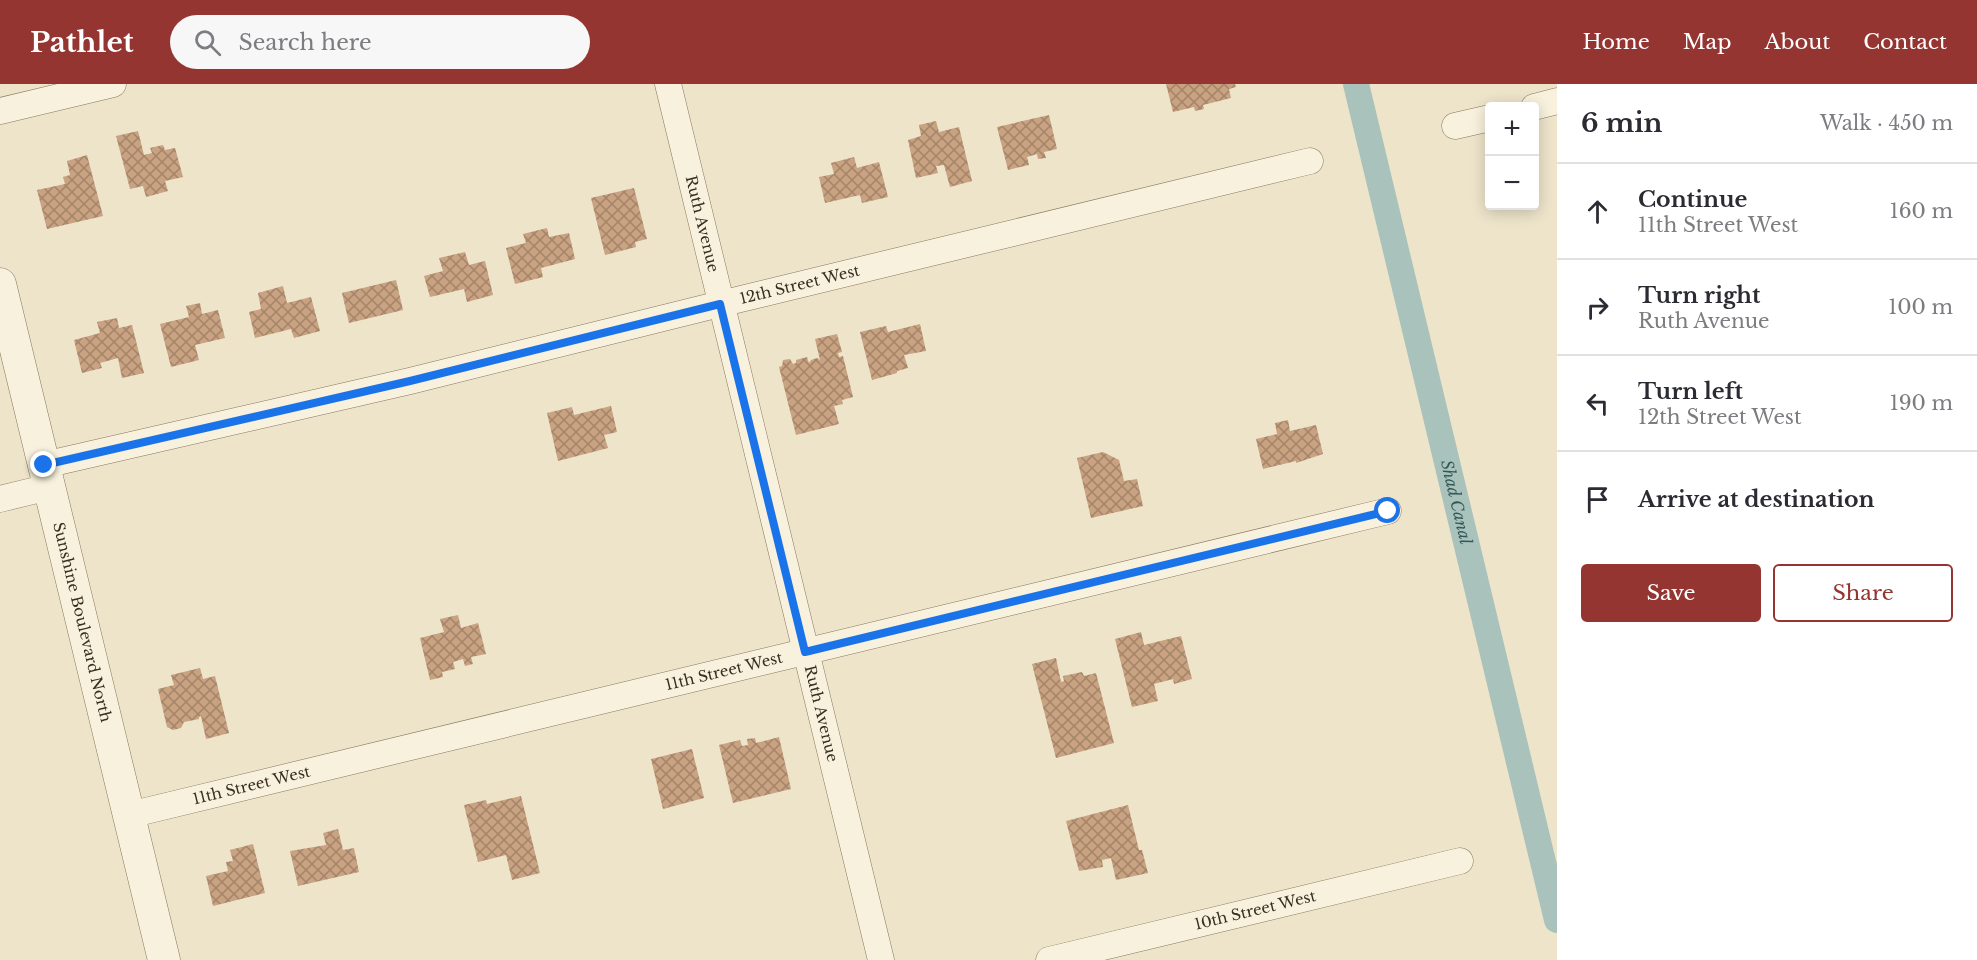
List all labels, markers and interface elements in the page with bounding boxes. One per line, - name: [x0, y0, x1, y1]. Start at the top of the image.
- search box: [170, 15, 590, 69]
- text: Pathlet: [30, 25, 134, 60]
- icon: search: [191, 26, 224, 59]
- text: Search here: [239, 29, 372, 56]
- text: Home: [1583, 29, 1650, 55]
- text: Map: [1683, 29, 1731, 55]
- text: About: [1764, 29, 1830, 55]
- text: Contact: [1863, 29, 1947, 55]
- map controls: [1485, 102, 1539, 210]
- button: +: [1485, 102, 1539, 156]
- text: 6 min: [1581, 107, 1662, 139]
- text: Walk · 450 m: [1820, 111, 1953, 135]
- button: −: [1485, 156, 1539, 210]
- street label: Ruth Avenue: [682, 174, 723, 274]
- text: Continue: [1638, 186, 1747, 213]
- icon: ahead: [1581, 195, 1614, 228]
- text: 160 m: [1890, 199, 1953, 223]
- text: 11th Street West: [1638, 213, 1798, 237]
- street label: 12th Street West: [738, 260, 862, 308]
- text: Turn right: [1638, 282, 1760, 309]
- icon: right: [1581, 291, 1614, 324]
- text: 100 m: [1888, 295, 1953, 319]
- text: Ruth Avenue: [1638, 309, 1770, 333]
- text: Turn left: [1638, 378, 1743, 405]
- icon: left: [1581, 387, 1614, 420]
- text: 190 m: [1890, 391, 1953, 415]
- text: 12th Street West: [1638, 405, 1801, 429]
- route end: [30, 451, 56, 477]
- water label: Shad Canal: [1437, 458, 1477, 547]
- icon: arrive: [1581, 483, 1614, 516]
- text: Arrive at destination: [1638, 486, 1875, 513]
- route start: [1374, 497, 1400, 523]
- street label: Sunshine Boulevard North: [49, 520, 116, 724]
- button: Save: [1581, 564, 1761, 622]
- button: Share: [1773, 564, 1953, 622]
- street label: 11th Street West: [663, 647, 785, 694]
- street label: Ruth Avenue: [801, 663, 842, 764]
- street label: 11th Street West: [191, 762, 312, 808]
- street label: 10th Street West: [1192, 886, 1318, 934]

